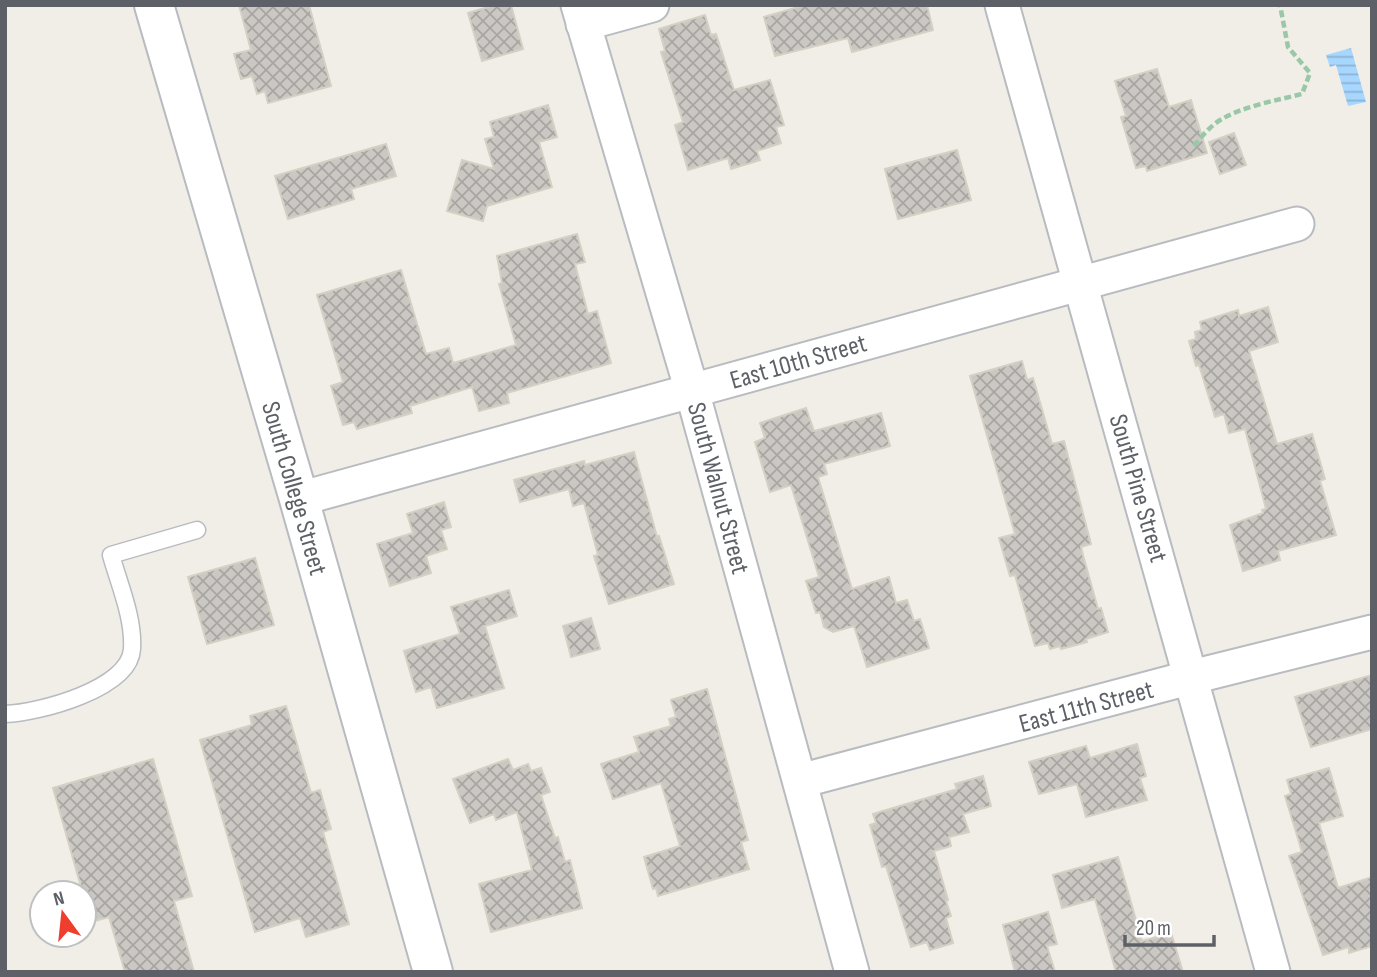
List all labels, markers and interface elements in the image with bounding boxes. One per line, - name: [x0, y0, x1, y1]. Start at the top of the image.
- street label: East 10th Street: [727, 328, 870, 397]
- street label: South College Street: [254, 398, 333, 579]
- street label: South Walnut Street: [680, 399, 755, 577]
- street label: South Pine Street: [1102, 411, 1173, 566]
- street label: East 11th Street: [1016, 675, 1157, 740]
- north arrow: [28, 879, 98, 949]
- text: N: [51, 887, 67, 911]
- scale bar: [1125, 904, 1214, 948]
- text: 20 m: [1136, 916, 1171, 941]

